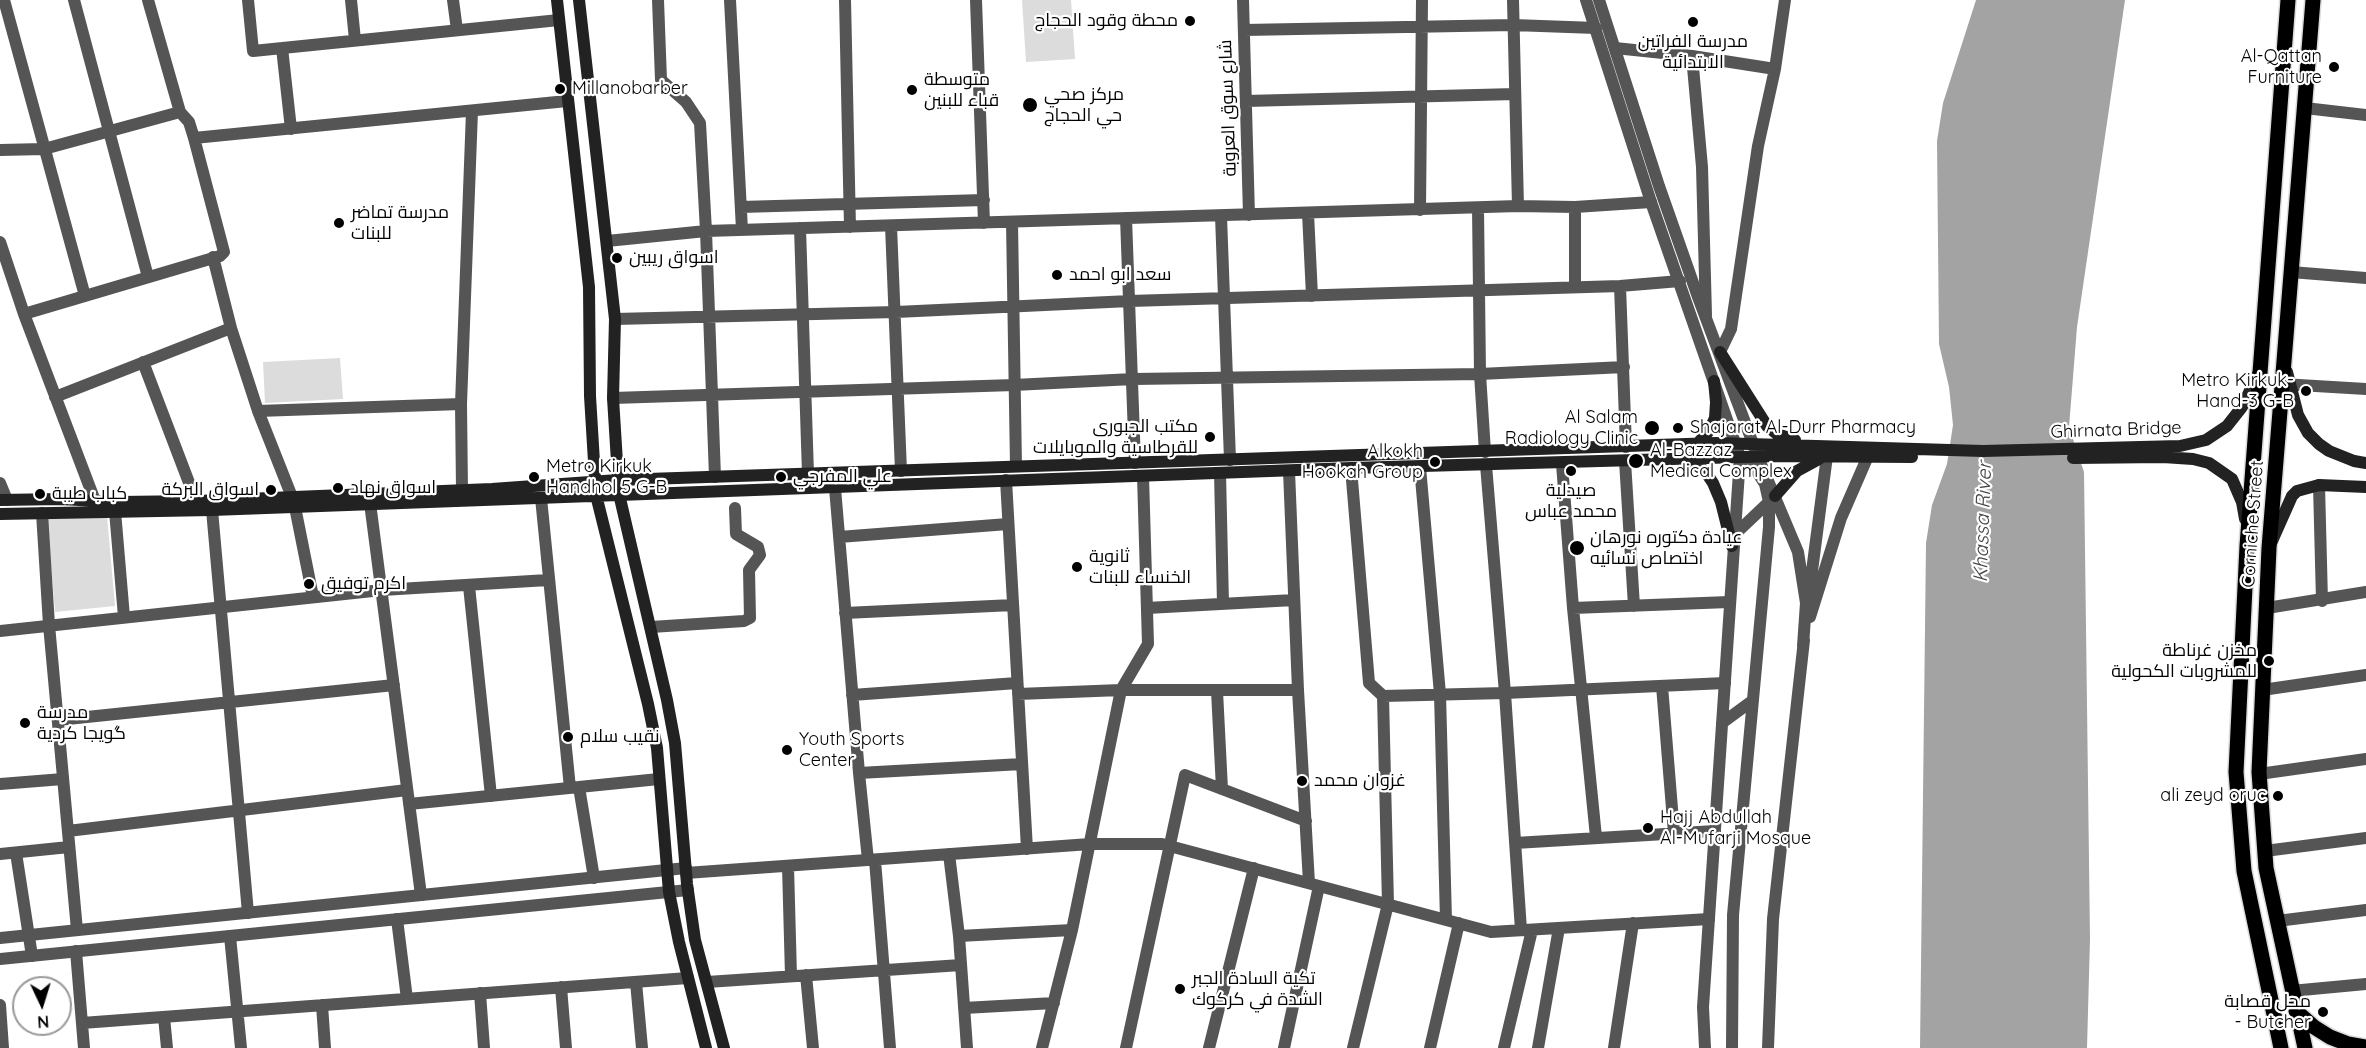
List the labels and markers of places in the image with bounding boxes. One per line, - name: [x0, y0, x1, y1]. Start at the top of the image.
- place label: محطة وقود الحجاج: [1035, 10, 1178, 32]
- marker: محطة وقود الحجاج: [1183, 14, 1197, 28]
- marker: مدرسة الفراتين الابتدائية: [1686, 15, 1700, 29]
- place label: مدرسة الفراتين الابتدائية: [1638, 31, 1748, 74]
- place label: Al-Qattan Furniture: [2241, 46, 2322, 88]
- marker: Al-Qattan Furniture: [2327, 60, 2341, 74]
- place label: متوسطة قباء للبنين: [924, 69, 999, 112]
- place label: Millanobarber: [572, 78, 688, 100]
- marker: Millanobarber: [553, 82, 567, 96]
- marker: متوسطة قباء للبنين: [905, 83, 919, 97]
- place label: مركز صحي حي الحجاج: [1044, 84, 1124, 127]
- marker: مركز صحي حي الحجاج: [1021, 96, 1039, 114]
- place label: مدرسة تماضر للبنات: [351, 202, 449, 244]
- marker: مدرسة تماضر للبنات: [332, 216, 346, 230]
- place label: اسواق ريبين: [629, 247, 719, 269]
- marker: اسواق ريبين: [610, 251, 624, 265]
- place label: سعد ابو احمد: [1069, 264, 1171, 286]
- marker: سعد ابو احمد: [1050, 268, 1064, 282]
- place label: Metro Kirkuk- Hand-3 G-B: [2181, 370, 2294, 412]
- marker: Metro Kirkuk- Hand-3 G-B: [2299, 384, 2313, 398]
- place label: Al Salam Radiology Clinic: [1505, 407, 1638, 450]
- place label: مكتب الجبوري للقرطاسية والموبايلات: [1033, 416, 1198, 458]
- place label: Shajarat Al-Durr Pharmacy: [1690, 417, 1916, 439]
- marker: Al Salam Radiology Clinic: [1643, 419, 1661, 437]
- marker: Shajarat Al-Durr Pharmacy: [1671, 421, 1685, 435]
- marker: مكتب الجبوري للقرطاسية والموبايلات: [1203, 430, 1217, 444]
- place label: Al-Bazzaz Medical Complex: [1650, 440, 1792, 482]
- place label: Alkokh Hookah Group: [1302, 441, 1423, 484]
- marker: Al-Bazzaz Medical Complex: [1627, 452, 1645, 470]
- marker: Alkokh Hookah Group: [1428, 455, 1442, 469]
- place label: Metro Kirkuk Handhol 5 G-B: [546, 456, 667, 498]
- marker: صيدلية محمد عباس: [1564, 464, 1578, 478]
- place label: علي المفرجي: [793, 466, 892, 488]
- marker: Metro Kirkuk Handhol 5 G-B: [527, 470, 541, 484]
- marker: علي المفرجي: [774, 470, 788, 484]
- place label: اسواق نهاد: [350, 477, 436, 499]
- place label: اسواق البركة: [161, 479, 259, 501]
- place label: صيدلية محمد عباس: [1525, 480, 1617, 522]
- marker: اسواق نهاد: [331, 481, 345, 495]
- place label: كباب طيبة: [52, 483, 127, 505]
- marker: اسواق البركة: [264, 483, 278, 497]
- marker: كباب طيبة: [33, 487, 47, 501]
- place label: عيادة دكتوره نورهان اختصاص نسائيه: [1590, 527, 1743, 570]
- marker: عيادة دكتوره نورهان اختصاص نسائيه: [1568, 539, 1586, 557]
- place label: ثانوية الخنساء للبنات: [1089, 546, 1191, 588]
- marker: ثانوية الخنساء للبنات: [1070, 560, 1084, 574]
- place label: اكرم توفيق: [321, 573, 406, 595]
- marker: اكرم توفيق: [302, 577, 316, 591]
- place label: مخزن غرناطة للمشروبات الكحولية: [2111, 640, 2257, 682]
- marker: مخزن غرناطة للمشروبات الكحولية: [2262, 654, 2276, 668]
- place label: مدرسة گويجا كردية: [37, 702, 126, 744]
- marker: مدرسة گويجا كردية: [18, 716, 32, 730]
- place label: نقيب سلام: [580, 726, 659, 748]
- place label: Youth Sports Center: [799, 729, 904, 771]
- marker: نقيب سلام: [561, 730, 575, 744]
- marker: Youth Sports Center: [780, 743, 794, 757]
- place label: غزوان محمد: [1314, 770, 1406, 792]
- marker: غزوان محمد: [1295, 774, 1309, 788]
- place label: ali zeyd oruc: [2160, 785, 2266, 807]
- marker: ali zeyd oruc: [2271, 789, 2285, 803]
- place label: Hajj Abdullah Al-Mufarji Mosque: [1660, 807, 1811, 850]
- marker: Hajj Abdullah Al-Mufarji Mosque: [1641, 821, 1655, 835]
- place label: تكية السادة الجبر الشدة في كركوك: [1192, 968, 1323, 1010]
- marker: تكية السادة الجبر الشدة في كركوك: [1173, 982, 1187, 996]
- place label: محل قصابة - Butcher: [2224, 991, 2311, 1034]
- marker: محل قصابة - Butcher: [2316, 1005, 2330, 1019]

